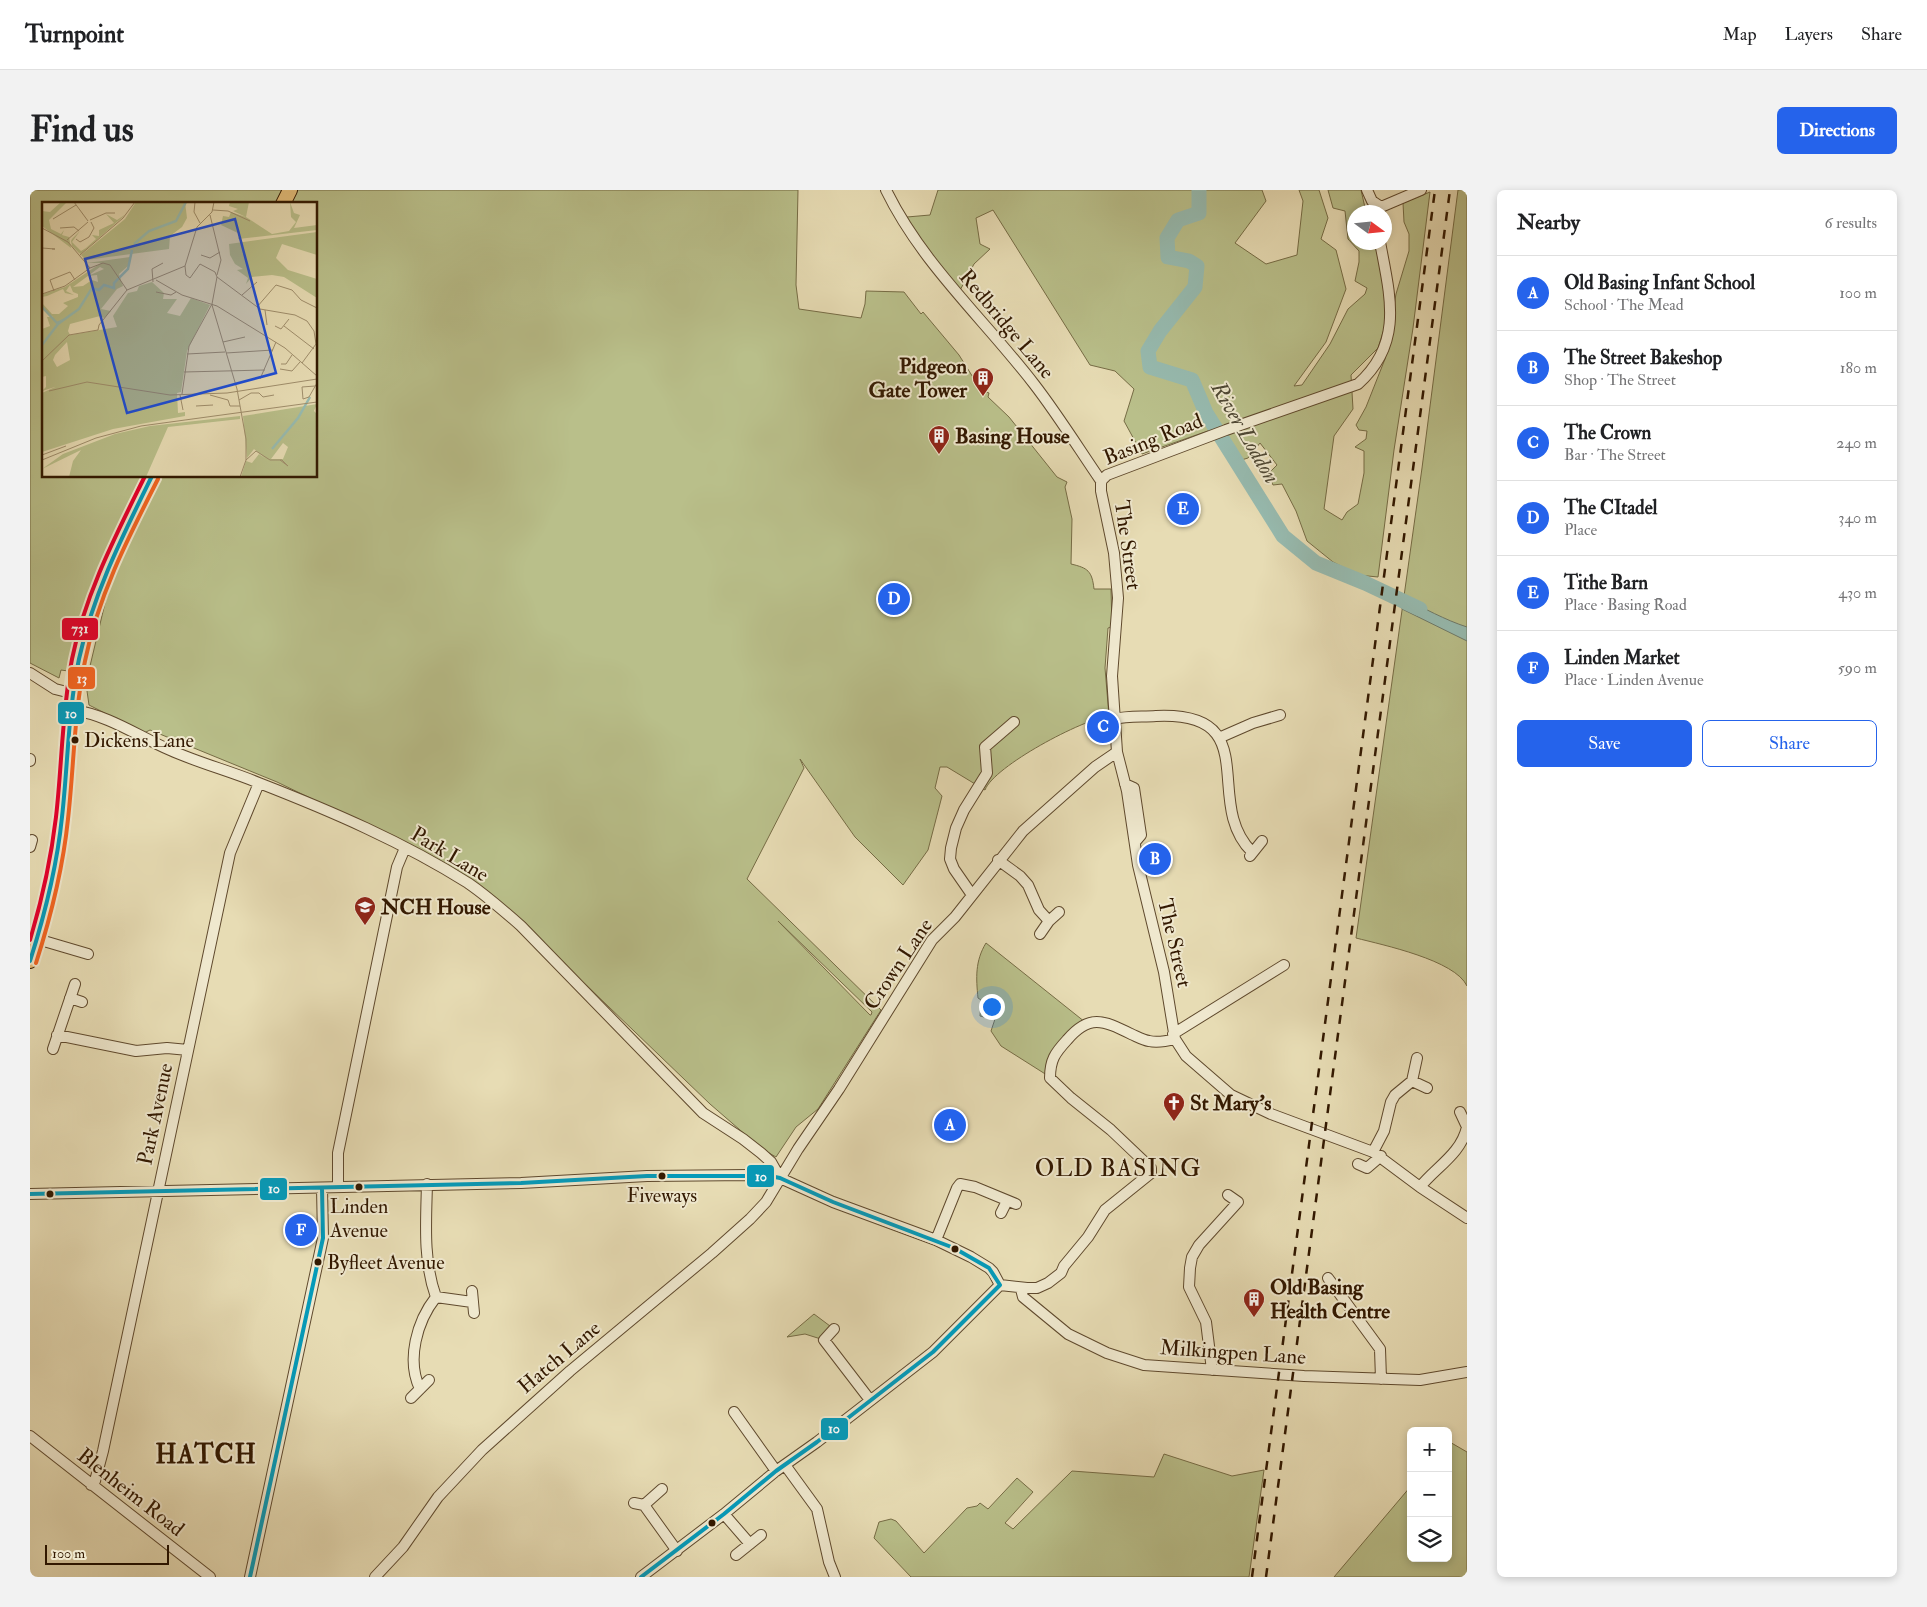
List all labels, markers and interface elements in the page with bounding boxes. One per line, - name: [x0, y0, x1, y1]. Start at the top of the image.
- text: Turnpoint: [25, 19, 124, 50]
- text: Map: [1723, 23, 1757, 46]
- text: Layers: [1785, 23, 1833, 46]
- text: Share: [1861, 23, 1902, 46]
- button: Directions: [1777, 107, 1897, 154]
- text: Find us: [30, 108, 134, 152]
- inset map: [42, 202, 318, 478]
- north arrow: [1347, 205, 1392, 250]
- text: Nearby: [1517, 209, 1580, 236]
- text: 6 results: [1825, 213, 1877, 233]
- street label: Redbridge Lane: [953, 264, 1060, 385]
- text: Old Basing Infant School: [1564, 271, 1755, 295]
- text: A: [1528, 283, 1538, 303]
- text: 100 m: [1839, 283, 1877, 303]
- text: School · The Mead: [1564, 295, 1684, 315]
- text: The Street Bakeshop: [1564, 346, 1722, 370]
- place label: Pidgeon Gate Tower: [868, 353, 968, 404]
- text: B: [1528, 358, 1538, 378]
- text: 180 m: [1840, 358, 1877, 378]
- building icon: Pidgeon Gate Tower: [971, 366, 995, 397]
- text: Shop · The Street: [1564, 370, 1676, 390]
- water label: River Loddon: [1204, 376, 1286, 488]
- street label: Basing Road: [1100, 407, 1207, 472]
- text: The Crown: [1564, 421, 1651, 445]
- place label: Basing House: [955, 423, 1070, 450]
- building icon: Basing House: [927, 424, 951, 455]
- text: C: [1527, 433, 1539, 453]
- text: 240 m: [1836, 433, 1877, 453]
- text: Bar · The Street: [1564, 445, 1666, 465]
- pin: E: [1167, 490, 1199, 528]
- text: The CItadel: [1564, 496, 1657, 520]
- street label: The Street: [1108, 498, 1147, 592]
- text: D: [1526, 508, 1540, 528]
- text: 340 m: [1838, 508, 1877, 528]
- text: Place: [1564, 520, 1597, 540]
- text: Tithe Barn: [1564, 571, 1648, 595]
- pin: D: [878, 580, 910, 618]
- text: E: [1527, 583, 1539, 603]
- text: 430 m: [1838, 583, 1877, 603]
- text: Place · Basing Road: [1564, 595, 1687, 615]
- line badge: 731: [61, 617, 99, 641]
- text: 731: [72, 620, 88, 637]
- text: Linden Market: [1564, 646, 1680, 670]
- text: F: [1528, 658, 1538, 678]
- text: 590 m: [1838, 658, 1877, 678]
- line badge: 13: [67, 666, 96, 690]
- text: 13: [77, 670, 87, 687]
- text: Place · Linden Avenue: [1564, 670, 1704, 690]
- line badge: 10: [57, 701, 85, 725]
- text: 10: [65, 705, 77, 722]
- pin: C: [1087, 708, 1119, 746]
- button: Save: [1517, 720, 1692, 767]
- button: Share: [1702, 720, 1877, 767]
- place label: Dickens Lane: [84, 728, 194, 753]
- marker: Dickens Lane: [70, 735, 80, 745]
- street label: Park Lane: [406, 821, 494, 888]
- pin: B: [1139, 840, 1171, 878]
- place label: NCH House: [380, 894, 491, 921]
- school or university icon: NCH House: [353, 895, 377, 926]
- street label: The Street: [1151, 896, 1198, 990]
- street label: Crown Lane: [858, 913, 939, 1015]
- your location: [979, 994, 1005, 1020]
- street label: Park Avenue: [132, 1060, 179, 1168]
- place label: St Mary's: [1190, 1090, 1271, 1117]
- church icon: St Mary's: [1162, 1091, 1186, 1122]
- pin: A: [934, 1106, 966, 1144]
- district label: OLD BASING: [1035, 1153, 1201, 1184]
- line badge: 10: [746, 1164, 775, 1188]
- text: 10: [755, 1168, 767, 1185]
- marker: Fiveways: [657, 1171, 667, 1181]
- line badge: 10: [259, 1177, 288, 1201]
- text: 10: [268, 1180, 280, 1197]
- marker: Linden Avenue: [354, 1182, 364, 1192]
- place label: Fiveways: [627, 1183, 697, 1208]
- unlabelled marker: [45, 1189, 55, 1199]
- place label: Linden Avenue: [329, 1194, 388, 1243]
- pin: F: [285, 1211, 317, 1249]
- unlabelled marker: [950, 1244, 960, 1254]
- place label: Byfleet Avenue: [327, 1250, 445, 1275]
- marker: Byfleet Avenue: [313, 1257, 323, 1267]
- place label: Old Basing Health Centre: [1270, 1274, 1390, 1325]
- building icon: Old Basing Health Centre: [1242, 1287, 1266, 1318]
- street label: Hatch Lane: [512, 1315, 606, 1400]
- street label: Milkingpen Lane: [1159, 1334, 1307, 1371]
- line badge: 10: [820, 1417, 849, 1441]
- text: 10: [828, 1420, 840, 1437]
- map controls: [1407, 1427, 1452, 1562]
- button: +: [1407, 1427, 1452, 1472]
- district label: HATCH: [155, 1439, 257, 1471]
- street label: Blenheim Road: [72, 1442, 190, 1543]
- button: −: [1407, 1472, 1452, 1517]
- button: layers: [1407, 1517, 1452, 1562]
- unlabelled marker: [707, 1518, 717, 1528]
- scale bar: [45, 1542, 169, 1565]
- text: 100 m: [52, 1545, 85, 1562]

